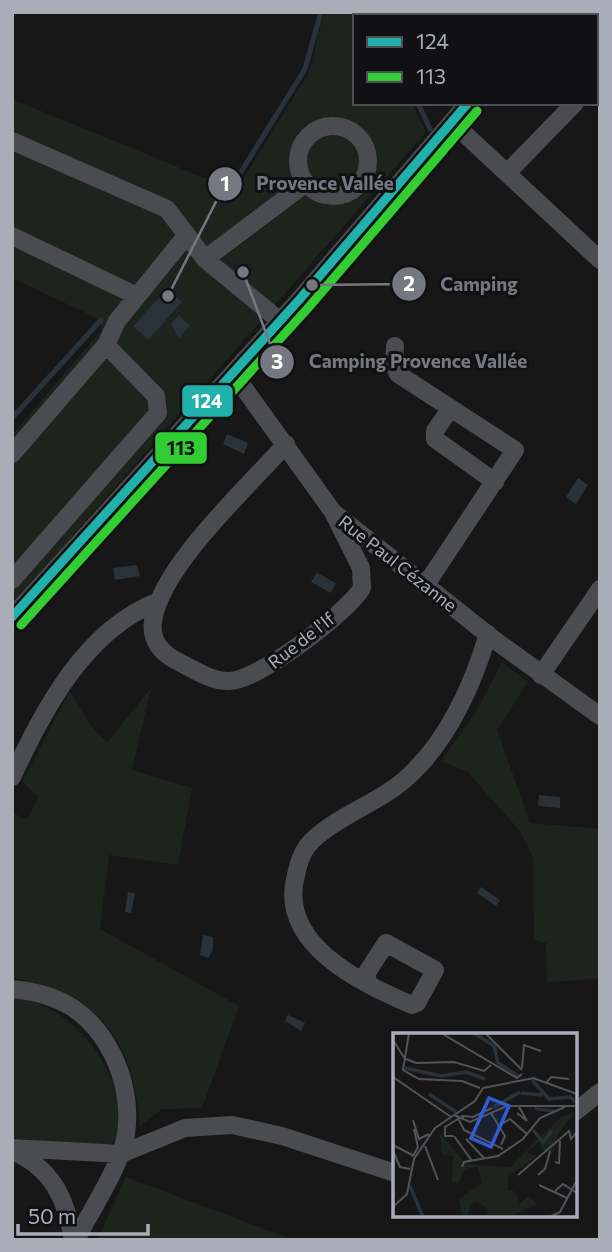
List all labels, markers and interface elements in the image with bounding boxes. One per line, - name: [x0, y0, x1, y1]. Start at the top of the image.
- legend: [353, 14, 598, 105]
- text: 124: [416, 28, 449, 53]
- text: 113: [416, 63, 446, 88]
- callout: Provence Vallée: [207, 164, 407, 204]
- text: 1: [220, 170, 230, 195]
- text: Provence Vallée: [256, 171, 394, 194]
- callout: Camping: [392, 264, 532, 304]
- text: 2: [403, 270, 415, 295]
- text: Camping: [440, 272, 518, 295]
- callout: Camping Provence Vallée: [259, 342, 541, 382]
- text: 3: [271, 348, 283, 373]
- text: Camping Provence Vallée: [309, 349, 527, 372]
- line badge: 124: [181, 384, 234, 418]
- text: 124: [192, 389, 223, 412]
- line badge: 113: [154, 431, 208, 465]
- text: 113: [167, 436, 195, 459]
- street label: Rue Paul Cézanne: [334, 510, 462, 616]
- street label: Rue de l'If: [263, 607, 339, 673]
- inset map: [393, 1033, 577, 1217]
- scale bar: [18, 1192, 147, 1236]
- text: 50 m: [28, 1203, 76, 1228]

